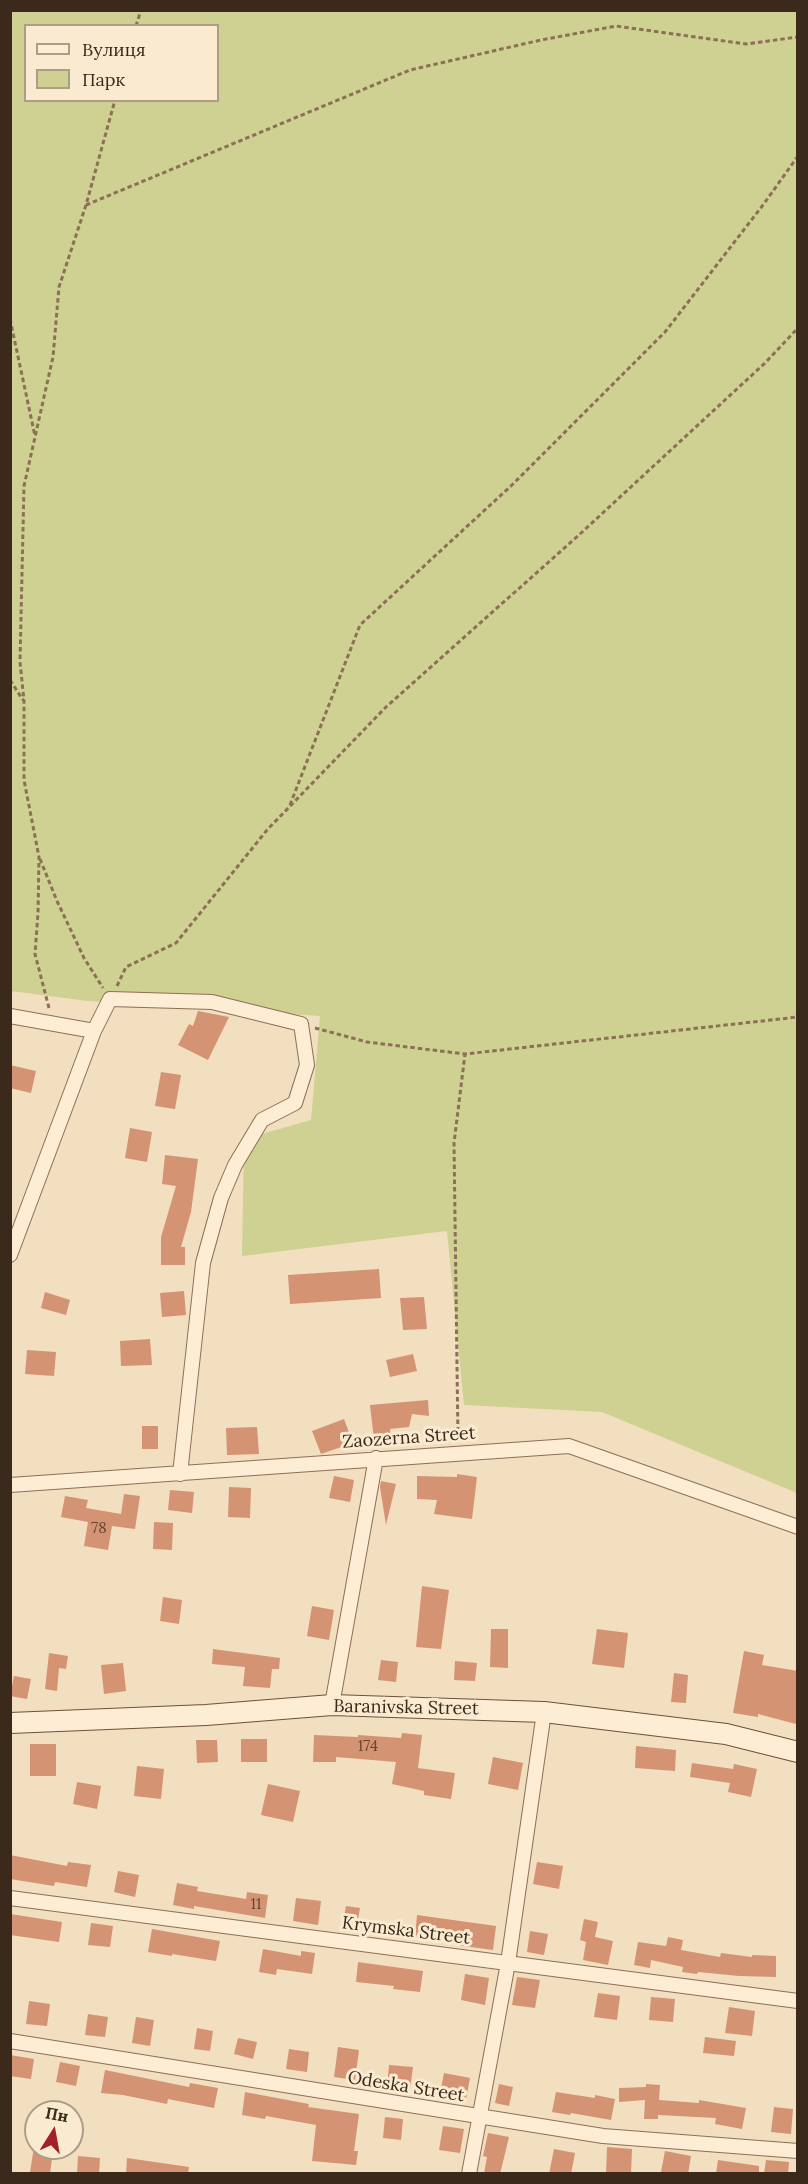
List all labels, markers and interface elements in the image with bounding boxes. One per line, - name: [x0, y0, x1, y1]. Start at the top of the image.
- legend: [24, 24, 219, 102]
- text: Вулиця: [82, 38, 145, 61]
- text: Парк: [82, 68, 125, 91]
- street label: Zaozerna Street: [342, 1423, 476, 1453]
- house number: 78: [91, 1520, 107, 1538]
- street label: Baranivska Street: [333, 1696, 479, 1720]
- house number: 174: [358, 1738, 378, 1756]
- house number: 11: [251, 1896, 261, 1914]
- street label: Krymska Street: [341, 1912, 471, 1950]
- street label: Odeska Street: [346, 2067, 466, 2107]
- north arrow: [24, 2100, 84, 2160]
- text: Пн: [44, 2102, 70, 2126]

